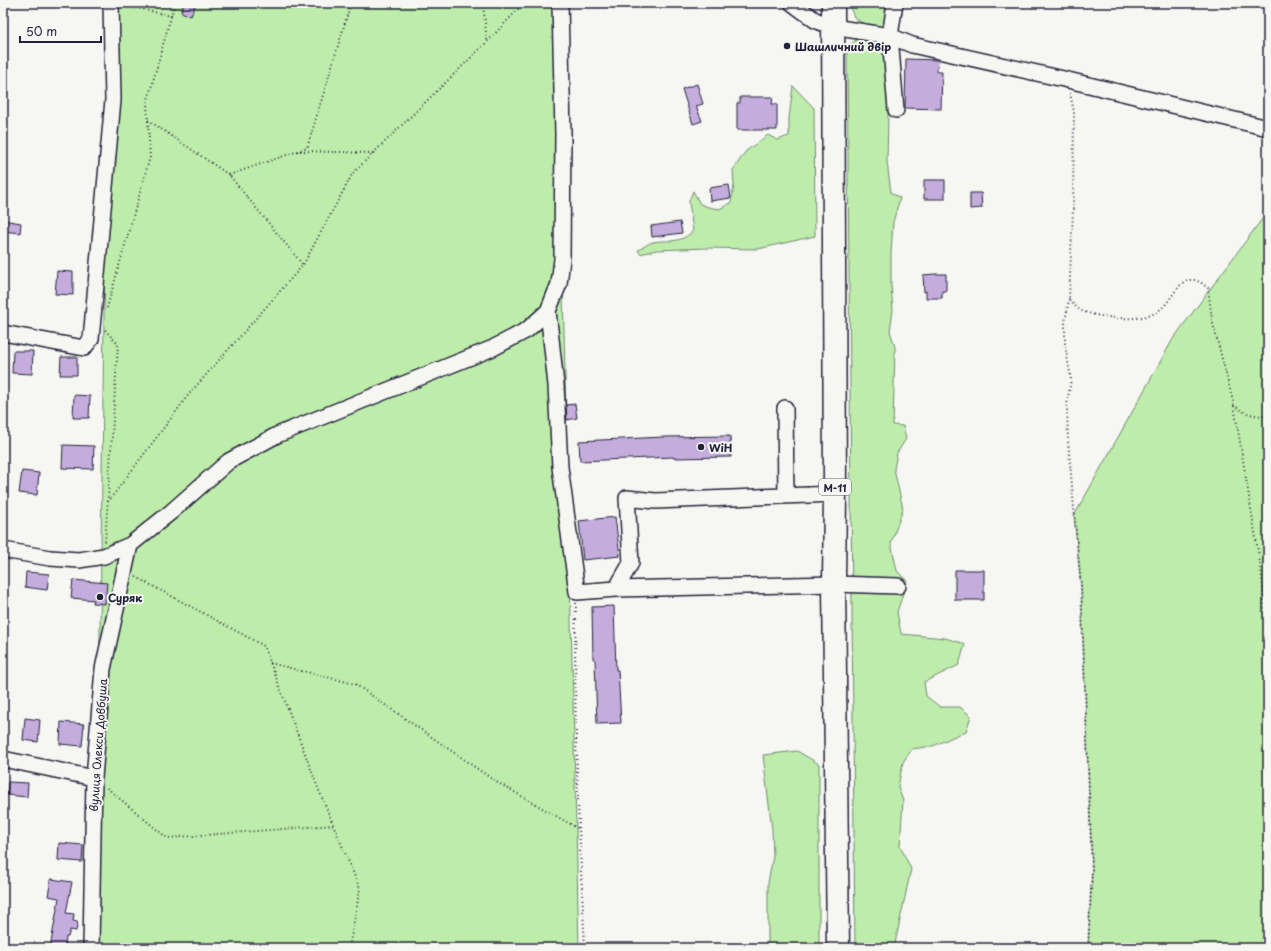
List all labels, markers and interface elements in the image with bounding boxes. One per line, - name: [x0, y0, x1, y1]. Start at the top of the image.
- scale bar: [20, 18, 101, 44]
- text: 50 m: [26, 22, 57, 40]
- place label: Шашличний двір: [795, 38, 891, 55]
- marker: Шашличний двір: [782, 41, 792, 51]
- place label: WiH: [709, 439, 732, 456]
- marker: WiH: [696, 442, 706, 452]
- road number: М-11: [819, 479, 851, 495]
- place label: Суряк: [108, 589, 142, 606]
- marker: Суряк: [95, 592, 105, 602]
- street label: вулиця Олекси Довбуша: [85, 678, 111, 812]

